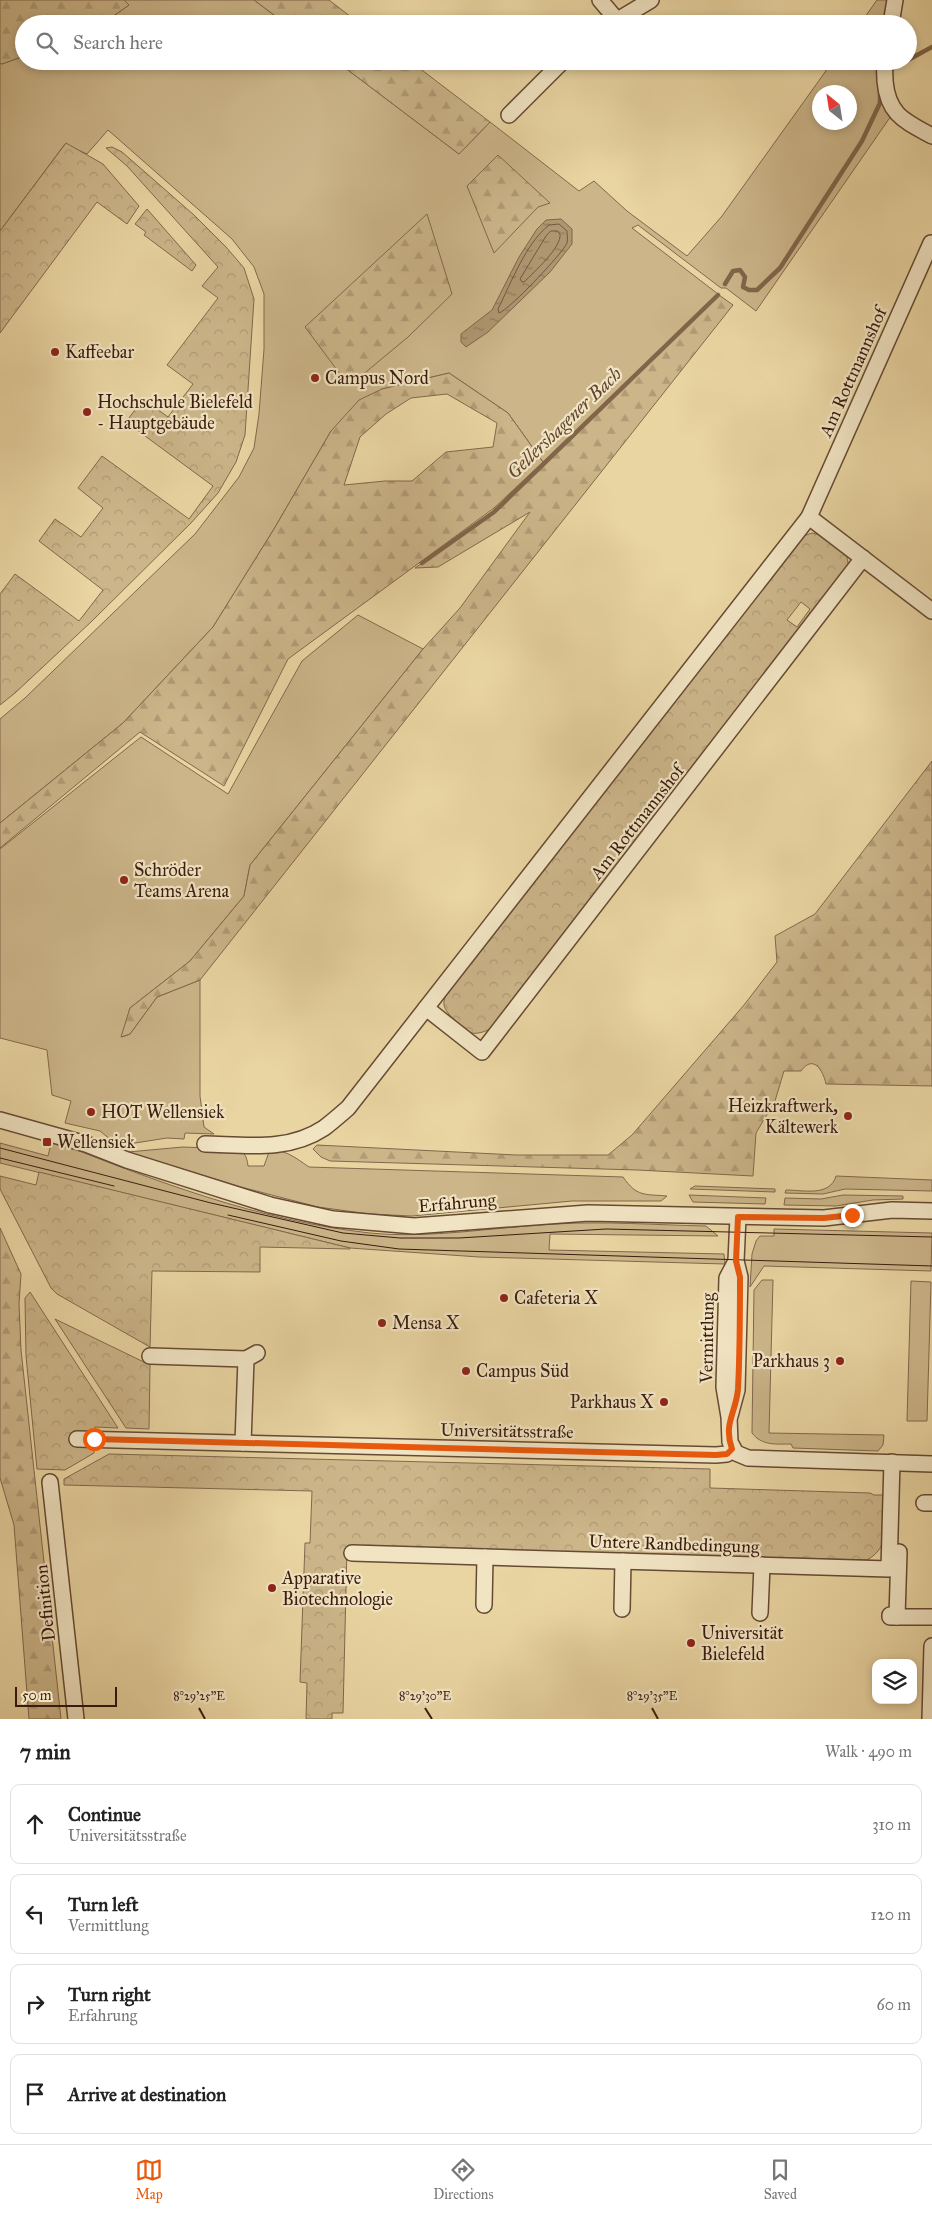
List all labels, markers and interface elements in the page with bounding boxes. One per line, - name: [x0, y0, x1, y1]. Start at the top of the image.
- search box: [15, 15, 917, 70]
- icon: search: [33, 29, 61, 57]
- text: Search here: [73, 31, 163, 54]
- north arrow: [812, 85, 857, 130]
- street label: Am Rottmannshof: [814, 301, 893, 441]
- place label: Kaffeebar: [65, 341, 134, 363]
- marker: Kaffeebar: [49, 346, 61, 358]
- water label: Gellershagener Bach: [502, 362, 626, 484]
- place label: Campus Nord: [325, 367, 429, 389]
- marker: Campus Nord: [309, 372, 321, 384]
- place label: Hochschule Bielefeld - Hauptgebäude: [97, 391, 253, 435]
- marker: Hochschule Bielefeld - Hauptgebäude: [81, 406, 93, 418]
- street label: Am Rottmannshof: [585, 758, 690, 885]
- place label: Schröder Teams Arena: [134, 859, 230, 902]
- marker: Schröder Teams Arena: [118, 874, 130, 886]
- place label: Heizkraftwerk, Kältewerk: [728, 1095, 839, 1138]
- place label: HOT Wellensiek: [101, 1101, 225, 1123]
- marker: HOT Wellensiek: [85, 1106, 97, 1118]
- marker: Heizkraftwerk, Kältewerk: [842, 1110, 854, 1122]
- place label: Wellensiek: [57, 1131, 136, 1153]
- marker: Wellensiek: [41, 1136, 53, 1148]
- street label: Erfahrung: [417, 1189, 497, 1218]
- route end: [841, 1204, 864, 1227]
- place label: Cafeteria X: [514, 1287, 598, 1309]
- marker: Cafeteria X: [498, 1292, 510, 1304]
- street label: Vermittlung: [695, 1292, 720, 1385]
- place label: Mensa X: [392, 1312, 460, 1334]
- marker: Mensa X: [376, 1317, 388, 1329]
- place label: Parkhaus 3: [753, 1350, 830, 1372]
- marker: Parkhaus 3: [834, 1355, 846, 1367]
- place label: Campus Süd: [476, 1360, 569, 1382]
- marker: Campus Süd: [460, 1365, 472, 1377]
- place label: Parkhaus X: [570, 1391, 654, 1413]
- marker: Parkhaus X: [658, 1396, 670, 1408]
- street label: Universitätsstraße: [440, 1419, 574, 1443]
- route start: [83, 1428, 106, 1451]
- street label: Untere Randbedingung: [588, 1530, 760, 1559]
- street label: Definition: [30, 1563, 60, 1642]
- place label: Apparative Biotechnologie: [281, 1567, 393, 1611]
- marker: Apparative Biotechnologie: [266, 1582, 278, 1594]
- place label: Universität Bielefeld: [701, 1622, 784, 1665]
- marker: Universität Bielefeld: [685, 1637, 697, 1649]
- map controls: [872, 1659, 917, 1704]
- button: layers: [872, 1659, 917, 1704]
- scale bar: [15, 1684, 118, 1707]
- text: 50 m: [22, 1687, 51, 1704]
- text: 8°29'25"E: [173, 1689, 225, 1703]
- text: 8°29'30"E: [399, 1689, 451, 1703]
- text: 8°29'35"E: [627, 1689, 678, 1703]
- text: 7 min: [20, 1739, 71, 1765]
- text: Walk · 490 m: [825, 1742, 912, 1761]
- text: Continue: [68, 1803, 141, 1826]
- icon: ahead: [21, 1810, 49, 1838]
- text: 310 m: [872, 1815, 911, 1834]
- text: Universitätsstraße: [68, 1826, 187, 1845]
- text: Turn left: [68, 1893, 138, 1916]
- icon: left: [21, 1900, 49, 1928]
- text: 120 m: [871, 1905, 911, 1924]
- text: Vermittlung: [68, 1916, 149, 1935]
- text: Turn right: [68, 1983, 151, 2006]
- icon: right: [21, 1990, 49, 2018]
- text: 60 m: [877, 1995, 911, 2014]
- text: Erfahrung: [68, 2006, 137, 2025]
- icon: arrive: [21, 2080, 49, 2108]
- text: Arrive at destination: [68, 2083, 226, 2106]
- tab: Map: [135, 2156, 163, 2203]
- tab: Directions: [433, 2156, 494, 2203]
- tab: Saved: [764, 2156, 797, 2203]

